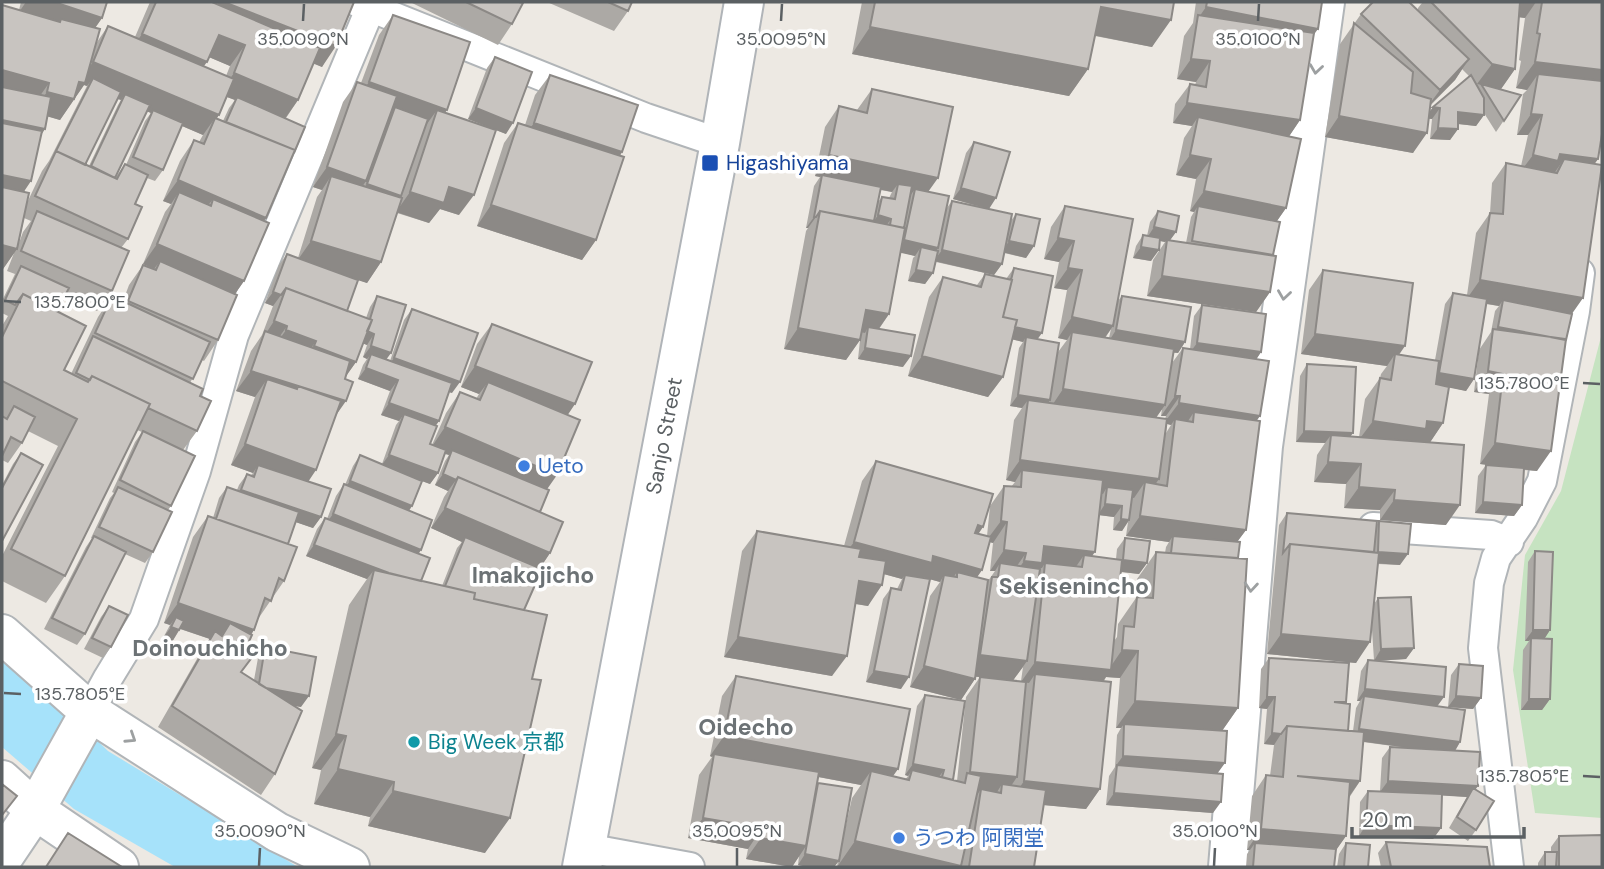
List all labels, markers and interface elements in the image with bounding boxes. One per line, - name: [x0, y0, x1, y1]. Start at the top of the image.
- text: 35.0090°N: [257, 27, 349, 51]
- text: 35.0095°N: [736, 27, 826, 51]
- text: 35.0100°N: [1215, 27, 1301, 51]
- one-way arrow: [1309, 63, 1324, 75]
- place label: Higashiyama: [726, 149, 849, 177]
- marker: Higashiyama: [700, 153, 720, 173]
- one-way arrow: [1277, 289, 1292, 300]
- text: 135.7800°E: [34, 290, 126, 314]
- text: 135.7800°E: [1478, 371, 1570, 395]
- street label: Sanjo Street: [639, 375, 689, 497]
- place label: Ueto: [538, 452, 584, 480]
- marker: Ueto: [516, 458, 532, 474]
- district label: Imakojicho: [472, 560, 594, 590]
- district label: Sekisenincho: [999, 571, 1149, 601]
- one-way arrow: [1244, 582, 1259, 593]
- district label: Doinouchicho: [132, 633, 288, 663]
- text: 135.7805°E: [35, 682, 125, 706]
- district label: Oidecho: [698, 712, 794, 742]
- place label: Big Week 京都: [428, 728, 564, 756]
- one-way arrow: [123, 730, 136, 743]
- marker: Big Week 京都: [406, 734, 422, 750]
- text: 135.7805°E: [1479, 764, 1569, 788]
- scale bar: [1352, 796, 1524, 840]
- text: 20 m: [1362, 806, 1413, 834]
- text: 35.0090°N: [214, 819, 306, 843]
- text: 35.0095°N: [692, 819, 782, 843]
- text: 35.0100°N: [1172, 819, 1258, 843]
- place label: うつわ 阿閑堂: [913, 824, 1045, 852]
- marker: うつわ 阿閑堂: [891, 830, 907, 846]

